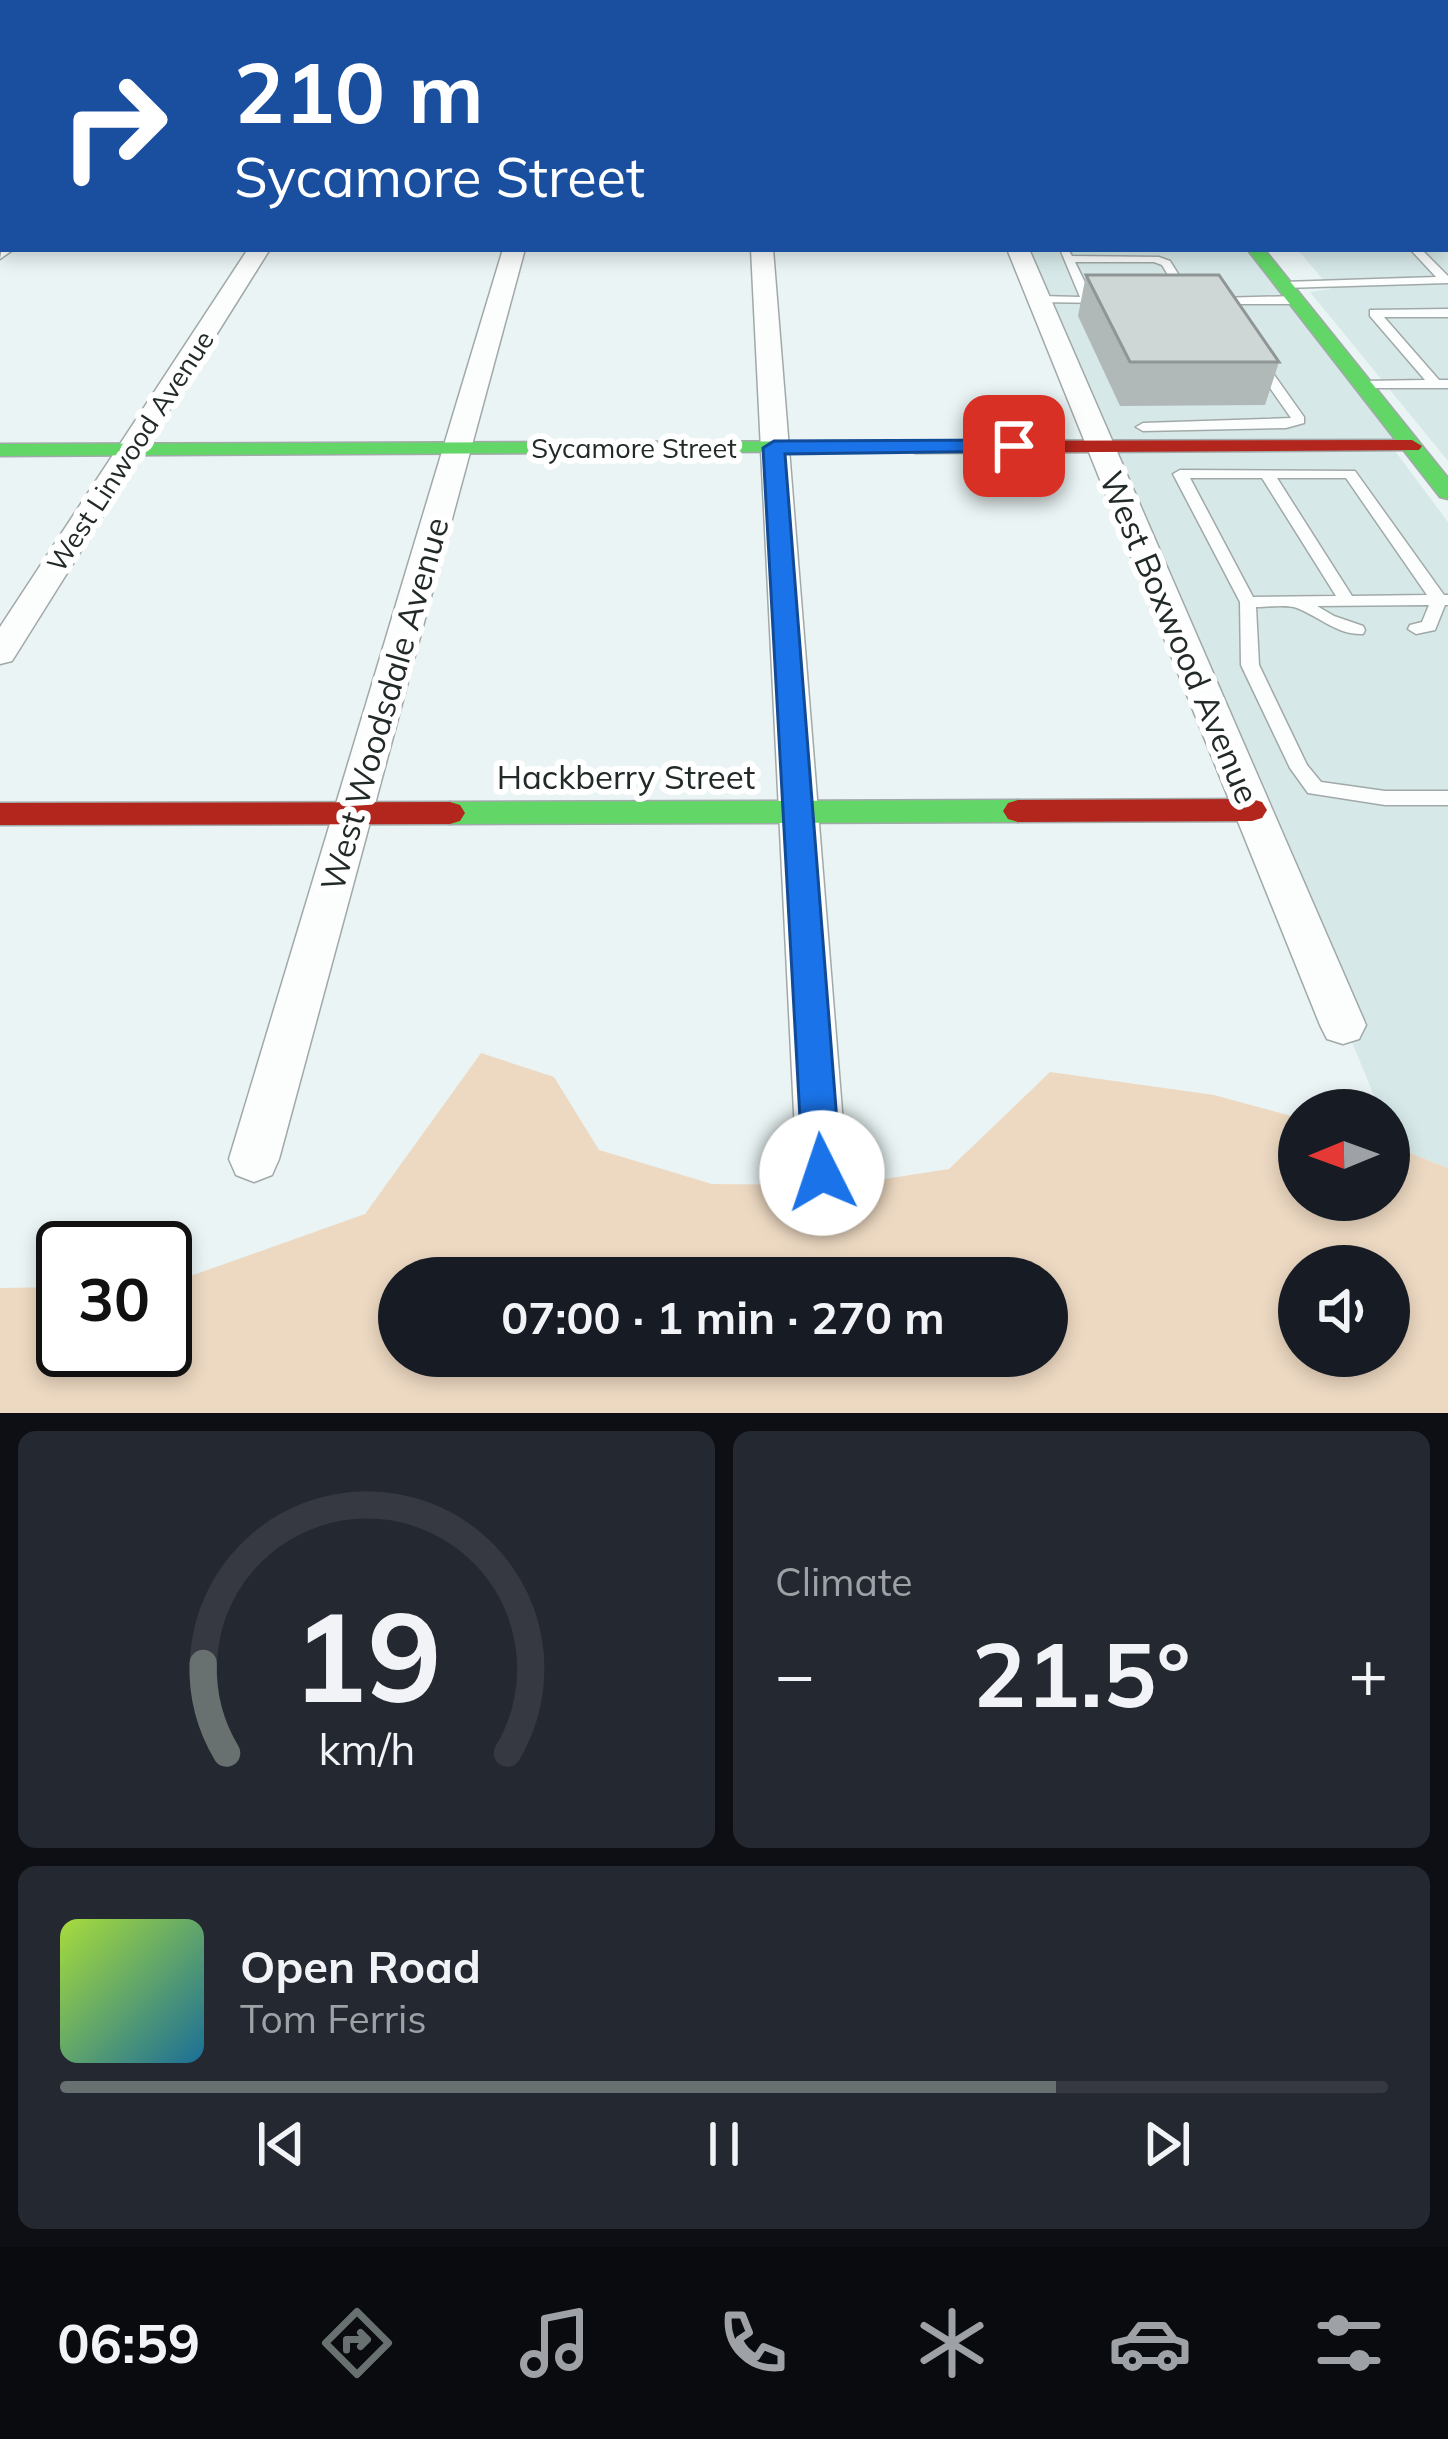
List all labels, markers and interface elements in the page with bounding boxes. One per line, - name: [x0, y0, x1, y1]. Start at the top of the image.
- text: 210 m: [234, 39, 484, 144]
- icon: right: [36, 48, 192, 204]
- text: Sycamore Street: [234, 143, 645, 211]
- street label: West Linwood Avenue: [39, 324, 221, 578]
- pin: [963, 395, 1065, 497]
- icon: arrive: [981, 413, 1047, 479]
- street label: Sycamore Street: [531, 431, 737, 465]
- street label: West Boxwood Avenue: [1091, 465, 1269, 809]
- street label: West Woodsdale Avenue: [311, 513, 457, 895]
- street label: Hackberry Street: [497, 756, 755, 797]
- north arrow: [1278, 1089, 1410, 1221]
- map controls: [1278, 1089, 1410, 1377]
- position arrow: [759, 1110, 885, 1236]
- speed limit sign: 30: [36, 1221, 192, 1377]
- button: sound: [1278, 1245, 1410, 1377]
- text: 07:00 · 1 min · 270 m: [501, 1289, 945, 1345]
- text: Climate: [775, 1557, 913, 1606]
- text: 19: [292, 1577, 441, 1733]
- text: 21.5°: [972, 1617, 1191, 1730]
- text: −: [775, 1632, 815, 1715]
- text: +: [1348, 1632, 1388, 1715]
- text: km/h: [318, 1721, 415, 1775]
- text: Open Road: [240, 1938, 481, 1994]
- text: Tom Ferris: [240, 1994, 427, 2043]
- icon: previous: [248, 2111, 314, 2177]
- icon: pause: [691, 2111, 757, 2177]
- icon: next: [1134, 2111, 1200, 2177]
- icon: directions: [315, 2301, 399, 2385]
- icon: music: [513, 2301, 597, 2385]
- icon: phone: [711, 2301, 795, 2385]
- icon: climate: [910, 2301, 994, 2385]
- icon: car: [1108, 2301, 1192, 2385]
- icon: filters: [1307, 2301, 1391, 2385]
- text: 06:59: [57, 2309, 200, 2377]

